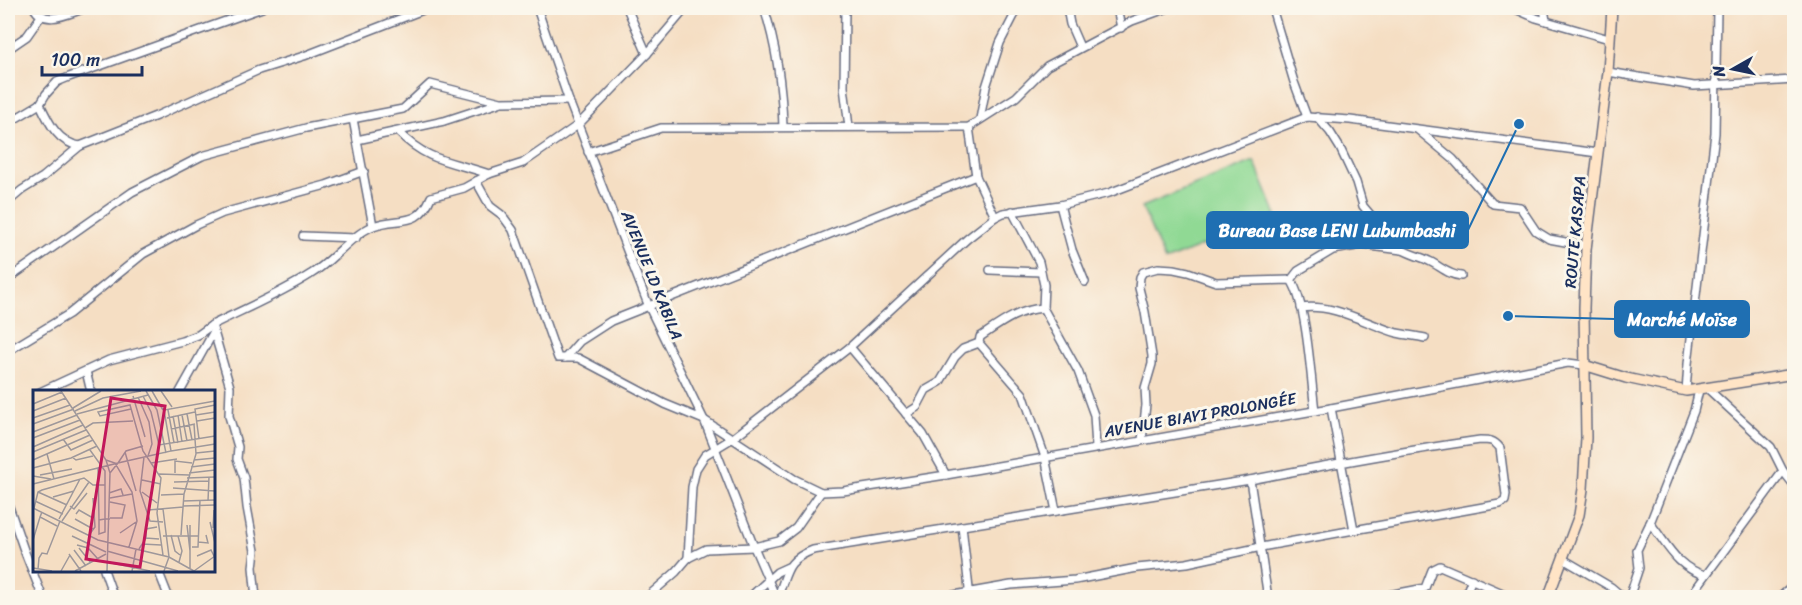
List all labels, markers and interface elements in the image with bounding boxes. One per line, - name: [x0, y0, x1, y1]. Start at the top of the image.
- scale bar: [42, 39, 142, 77]
- north arrow: [1703, 39, 1763, 99]
- text: 100 m: [51, 44, 100, 76]
- text: N: [1703, 63, 1734, 80]
- street label: ROUTE KASAPA: [1556, 175, 1594, 289]
- street label: AVENUE LD KABILA: [612, 205, 691, 344]
- callout: Bureau Base LENI Lubumbashi: [1207, 212, 1468, 248]
- text: Bureau Base LENI Lubumbashi: [1219, 215, 1456, 247]
- callout: Marché Moïse: [1615, 301, 1749, 337]
- text: Marché Moïse: [1626, 304, 1738, 336]
- street label: AVENUE BIAYI PROLONGÉE: [1101, 384, 1299, 446]
- inset map: [33, 390, 214, 572]

